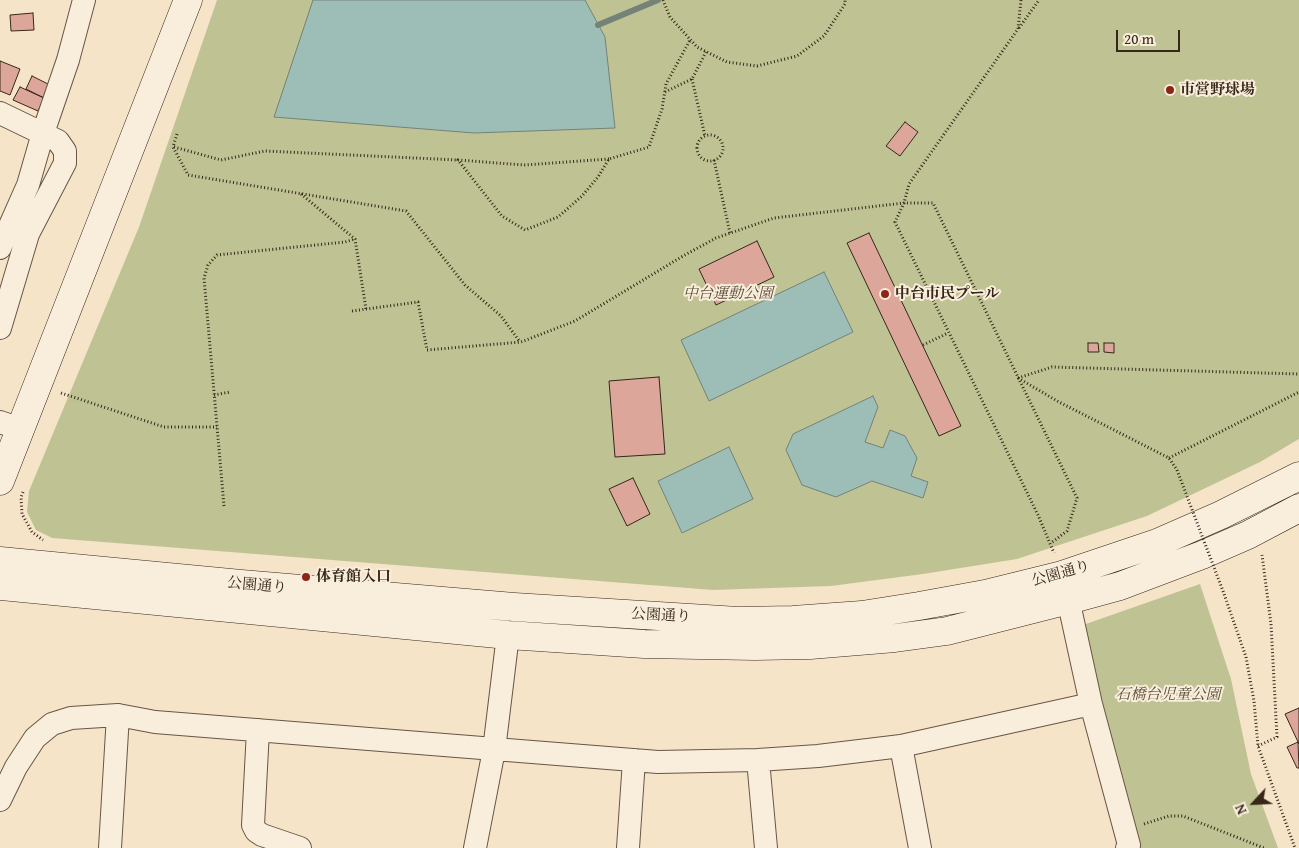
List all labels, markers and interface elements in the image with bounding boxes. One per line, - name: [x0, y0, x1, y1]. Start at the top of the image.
- scale bar: [1119, 20, 1183, 52]
- text: 20 m: [1124, 28, 1154, 49]
- place label: 市営野球場: [1180, 81, 1255, 99]
- marker: 市営野球場: [1164, 84, 1176, 96]
- park label: 中台運動公園: [683, 285, 773, 303]
- place label: 中台市民プール: [895, 285, 1000, 303]
- marker: 中台市民プール: [879, 288, 891, 300]
- street label: 公園通り: [1030, 557, 1092, 591]
- place label: 体育館入口: [316, 568, 391, 586]
- marker: 体育館入口: [300, 571, 312, 583]
- street label: 公園通り: [226, 574, 288, 598]
- street label: 公園通り: [631, 605, 691, 627]
- park label: 石橋台児童公園: [1116, 686, 1220, 704]
- north arrow: [1229, 778, 1279, 828]
- text: N: [1229, 801, 1251, 818]

